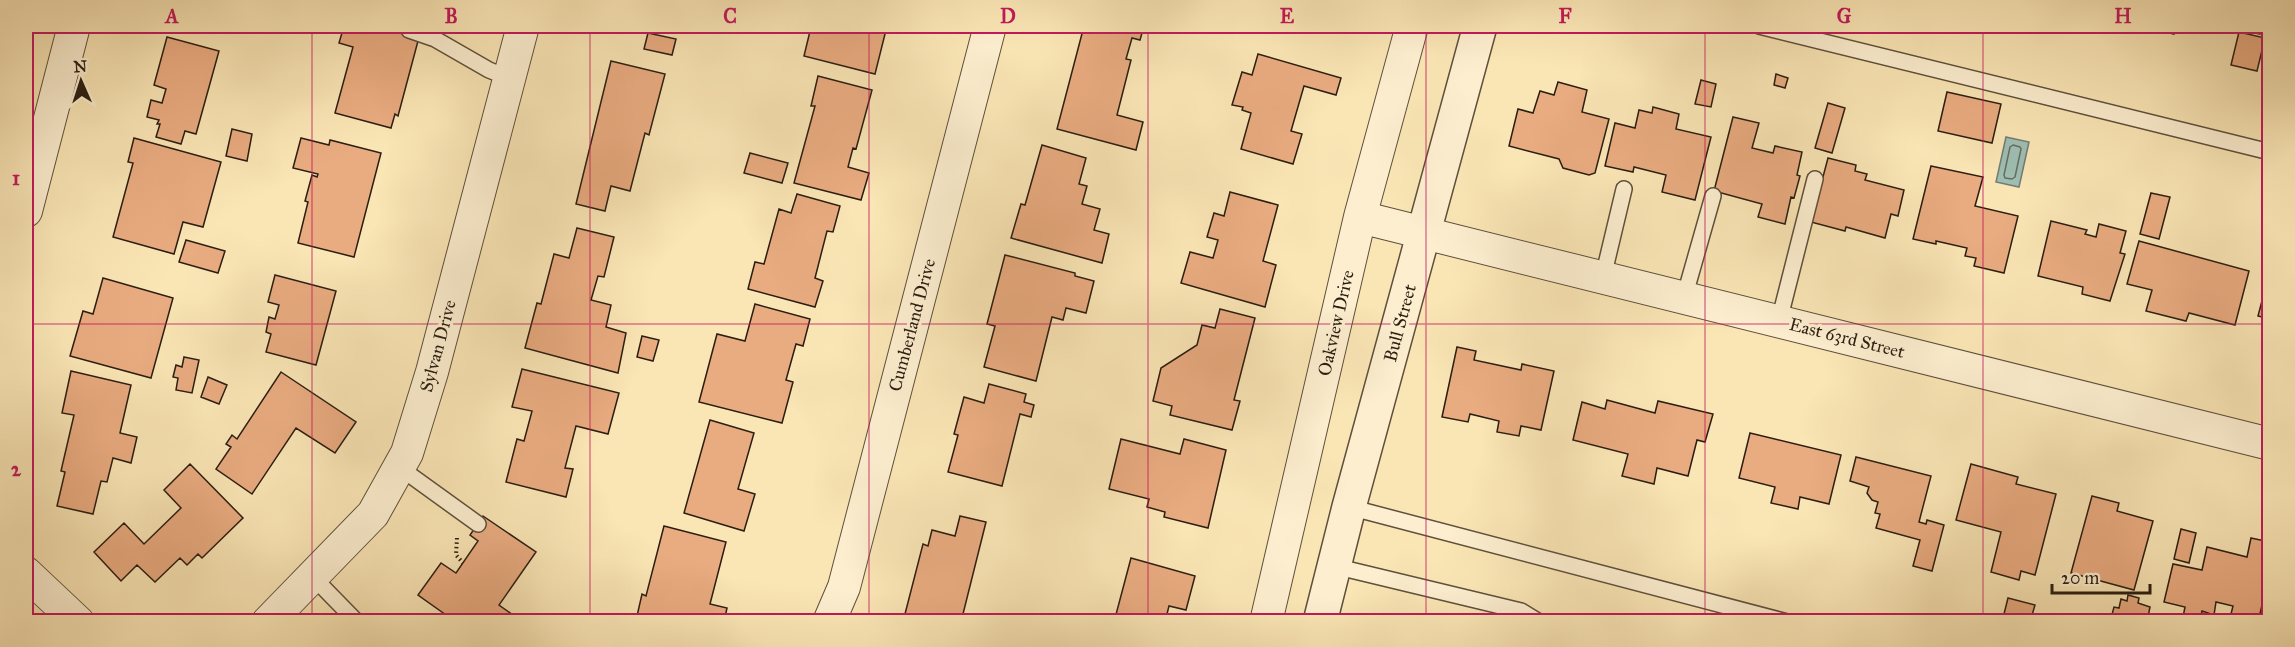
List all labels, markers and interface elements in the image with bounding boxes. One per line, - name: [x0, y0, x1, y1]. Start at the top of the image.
- text: A: [163, 4, 179, 28]
- text: B: [444, 4, 458, 28]
- text: C: [723, 4, 737, 28]
- text: D: [1000, 4, 1016, 28]
- text: E: [1280, 4, 1295, 28]
- text: F: [1558, 4, 1572, 28]
- text: G: [1837, 4, 1852, 28]
- text: H: [2114, 4, 2132, 28]
- north arrow: [51, 51, 111, 111]
- text: N: [73, 57, 88, 76]
- text: 1: [12, 166, 20, 190]
- street label: Cumberland Drive: [884, 256, 940, 394]
- street label: Oakview Drive: [1313, 268, 1359, 378]
- street label: Bull Street: [1379, 281, 1421, 364]
- street label: Sylvan Drive: [415, 297, 461, 395]
- street label: East 63rd Street: [1787, 313, 1908, 363]
- text: 2: [11, 457, 22, 481]
- scale bar: [2052, 557, 2150, 595]
- text: 20 m: [2061, 567, 2099, 589]

